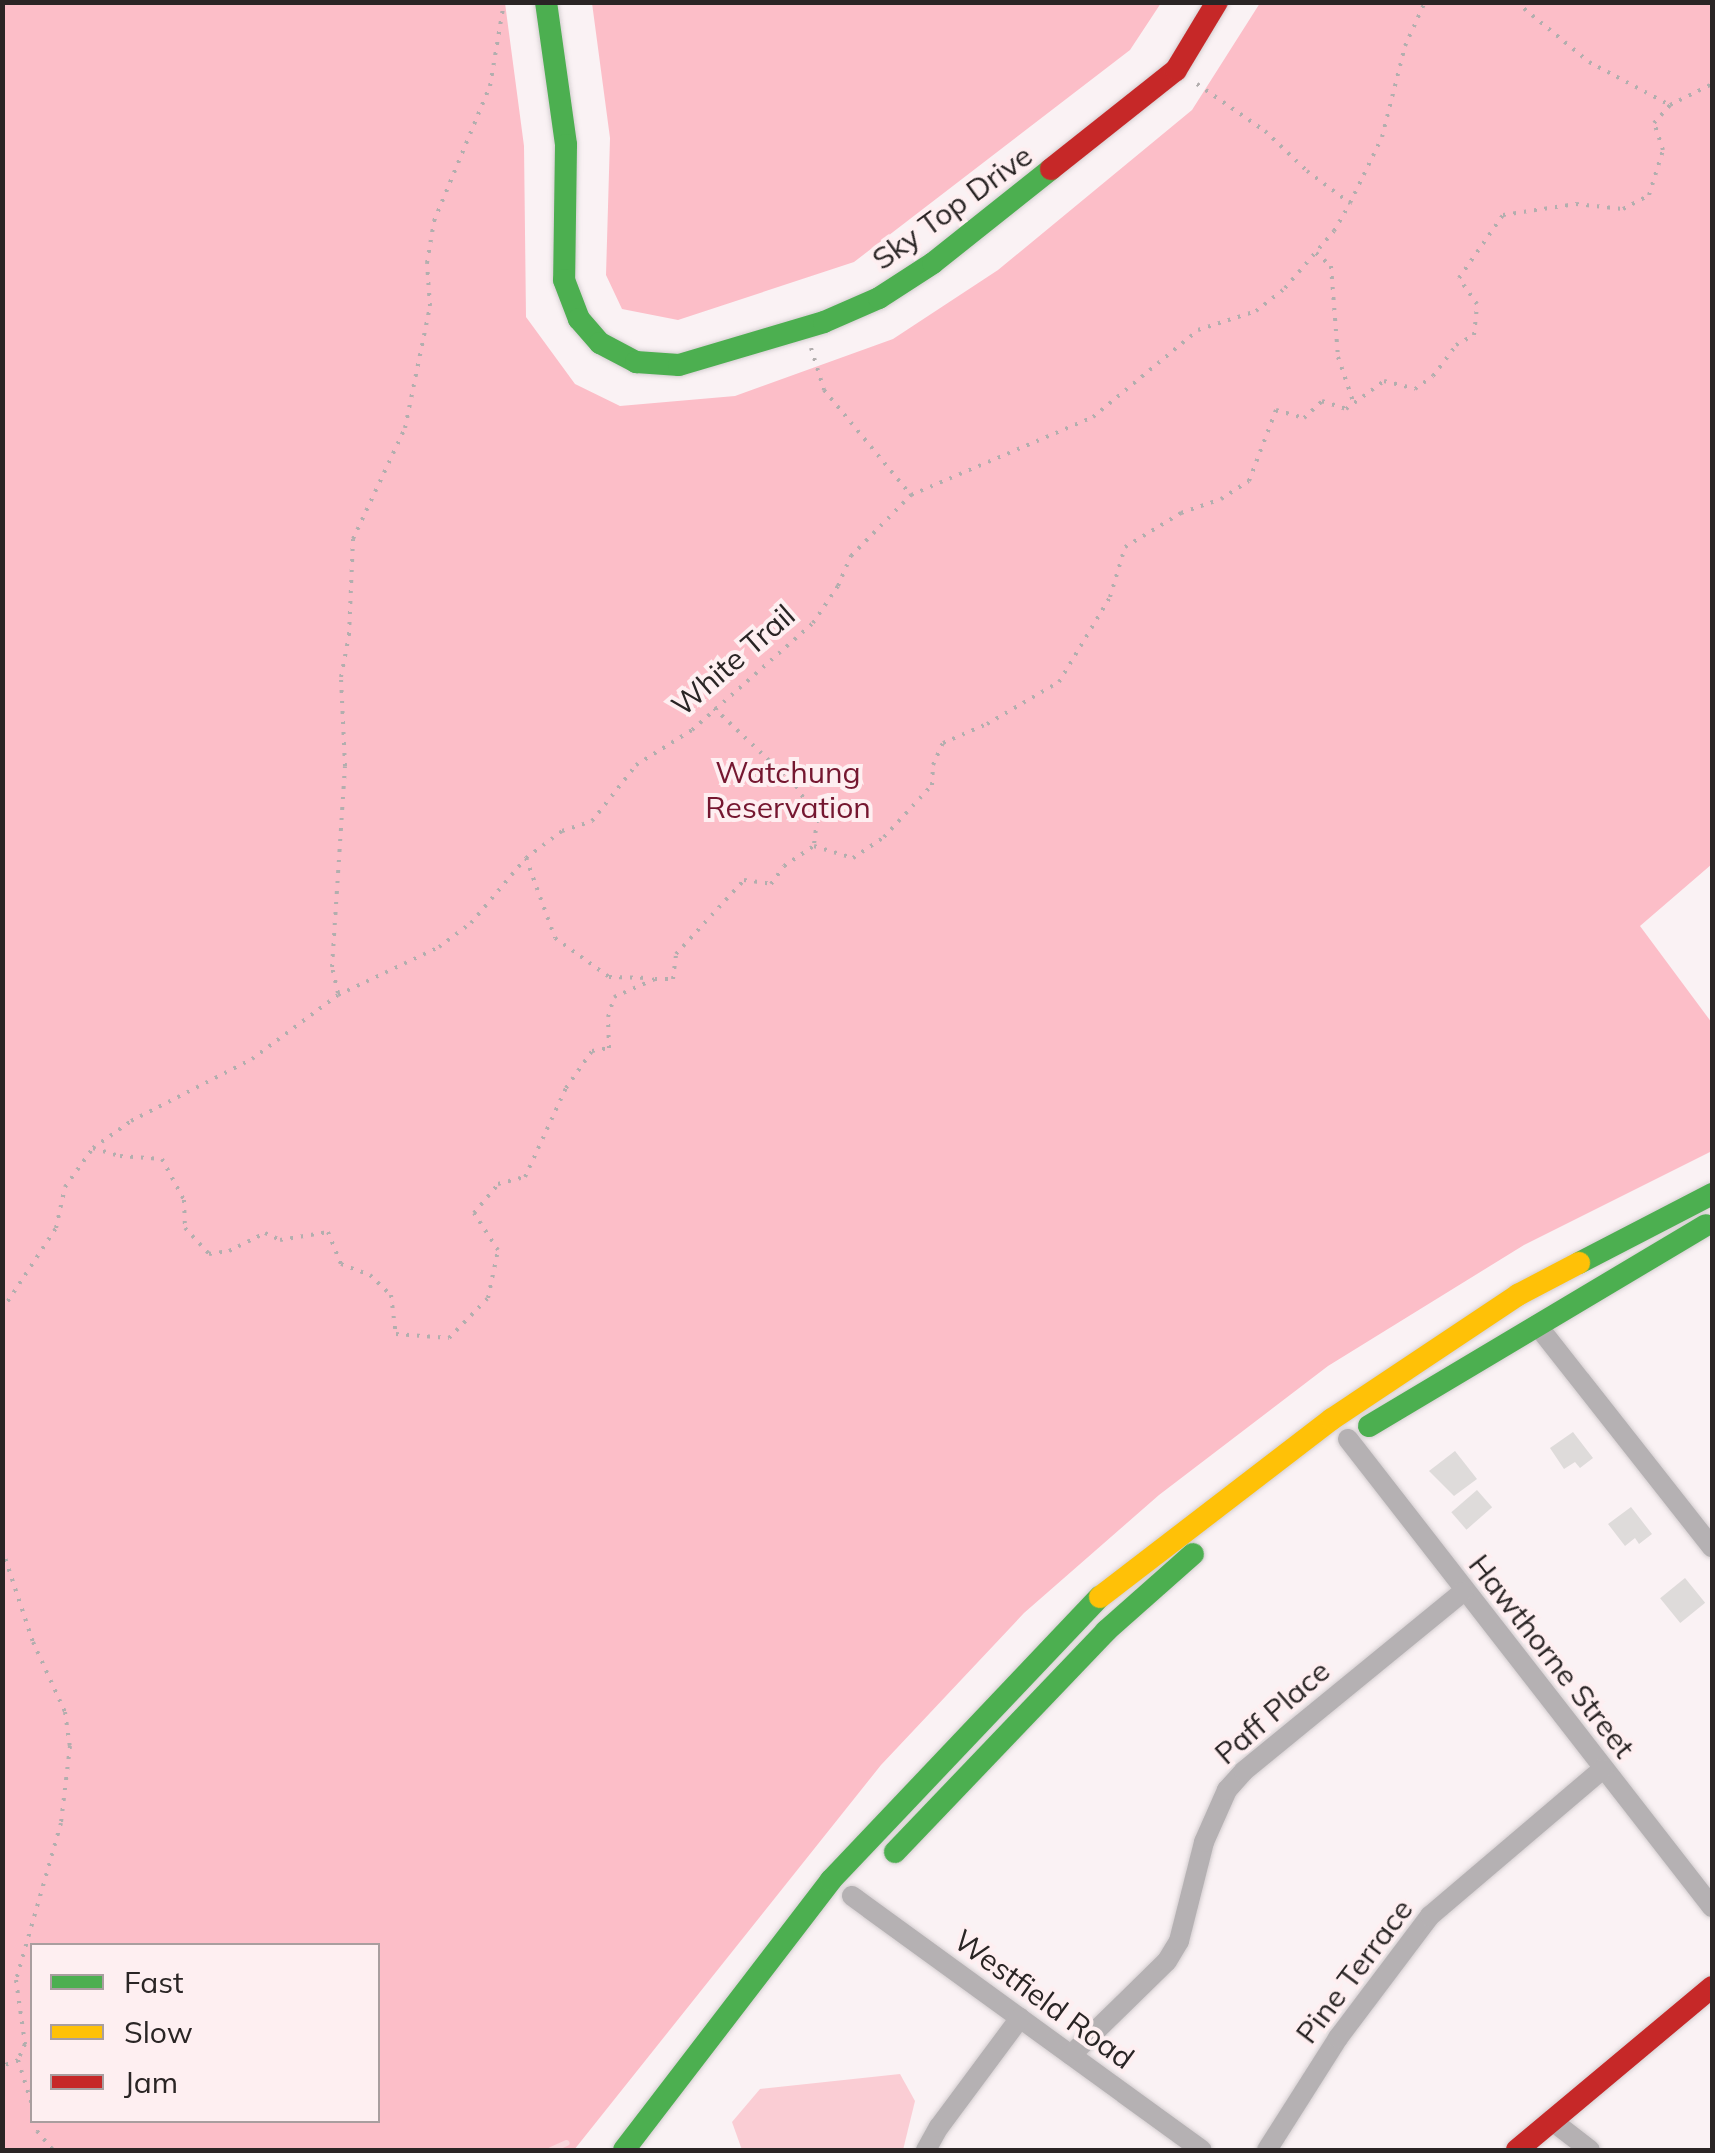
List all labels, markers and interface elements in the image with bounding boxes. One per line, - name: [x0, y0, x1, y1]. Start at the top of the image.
- street label: Sky Top Drive: [865, 137, 1039, 277]
- street label: White Trail: [664, 597, 802, 723]
- park label: Watchung Reservation: [705, 754, 871, 824]
- street label: Hawthorne Street: [1461, 1547, 1643, 1765]
- street label: Paff Place: [1207, 1652, 1337, 1772]
- street label: Pine Terrace: [1288, 1892, 1420, 2050]
- street label: Westfield Road: [947, 1922, 1141, 2076]
- legend: [30, 1943, 380, 2123]
- text: Fast: [124, 1963, 184, 2001]
- text: Slow: [124, 2013, 193, 2051]
- text: Jam: [124, 2063, 178, 2101]

